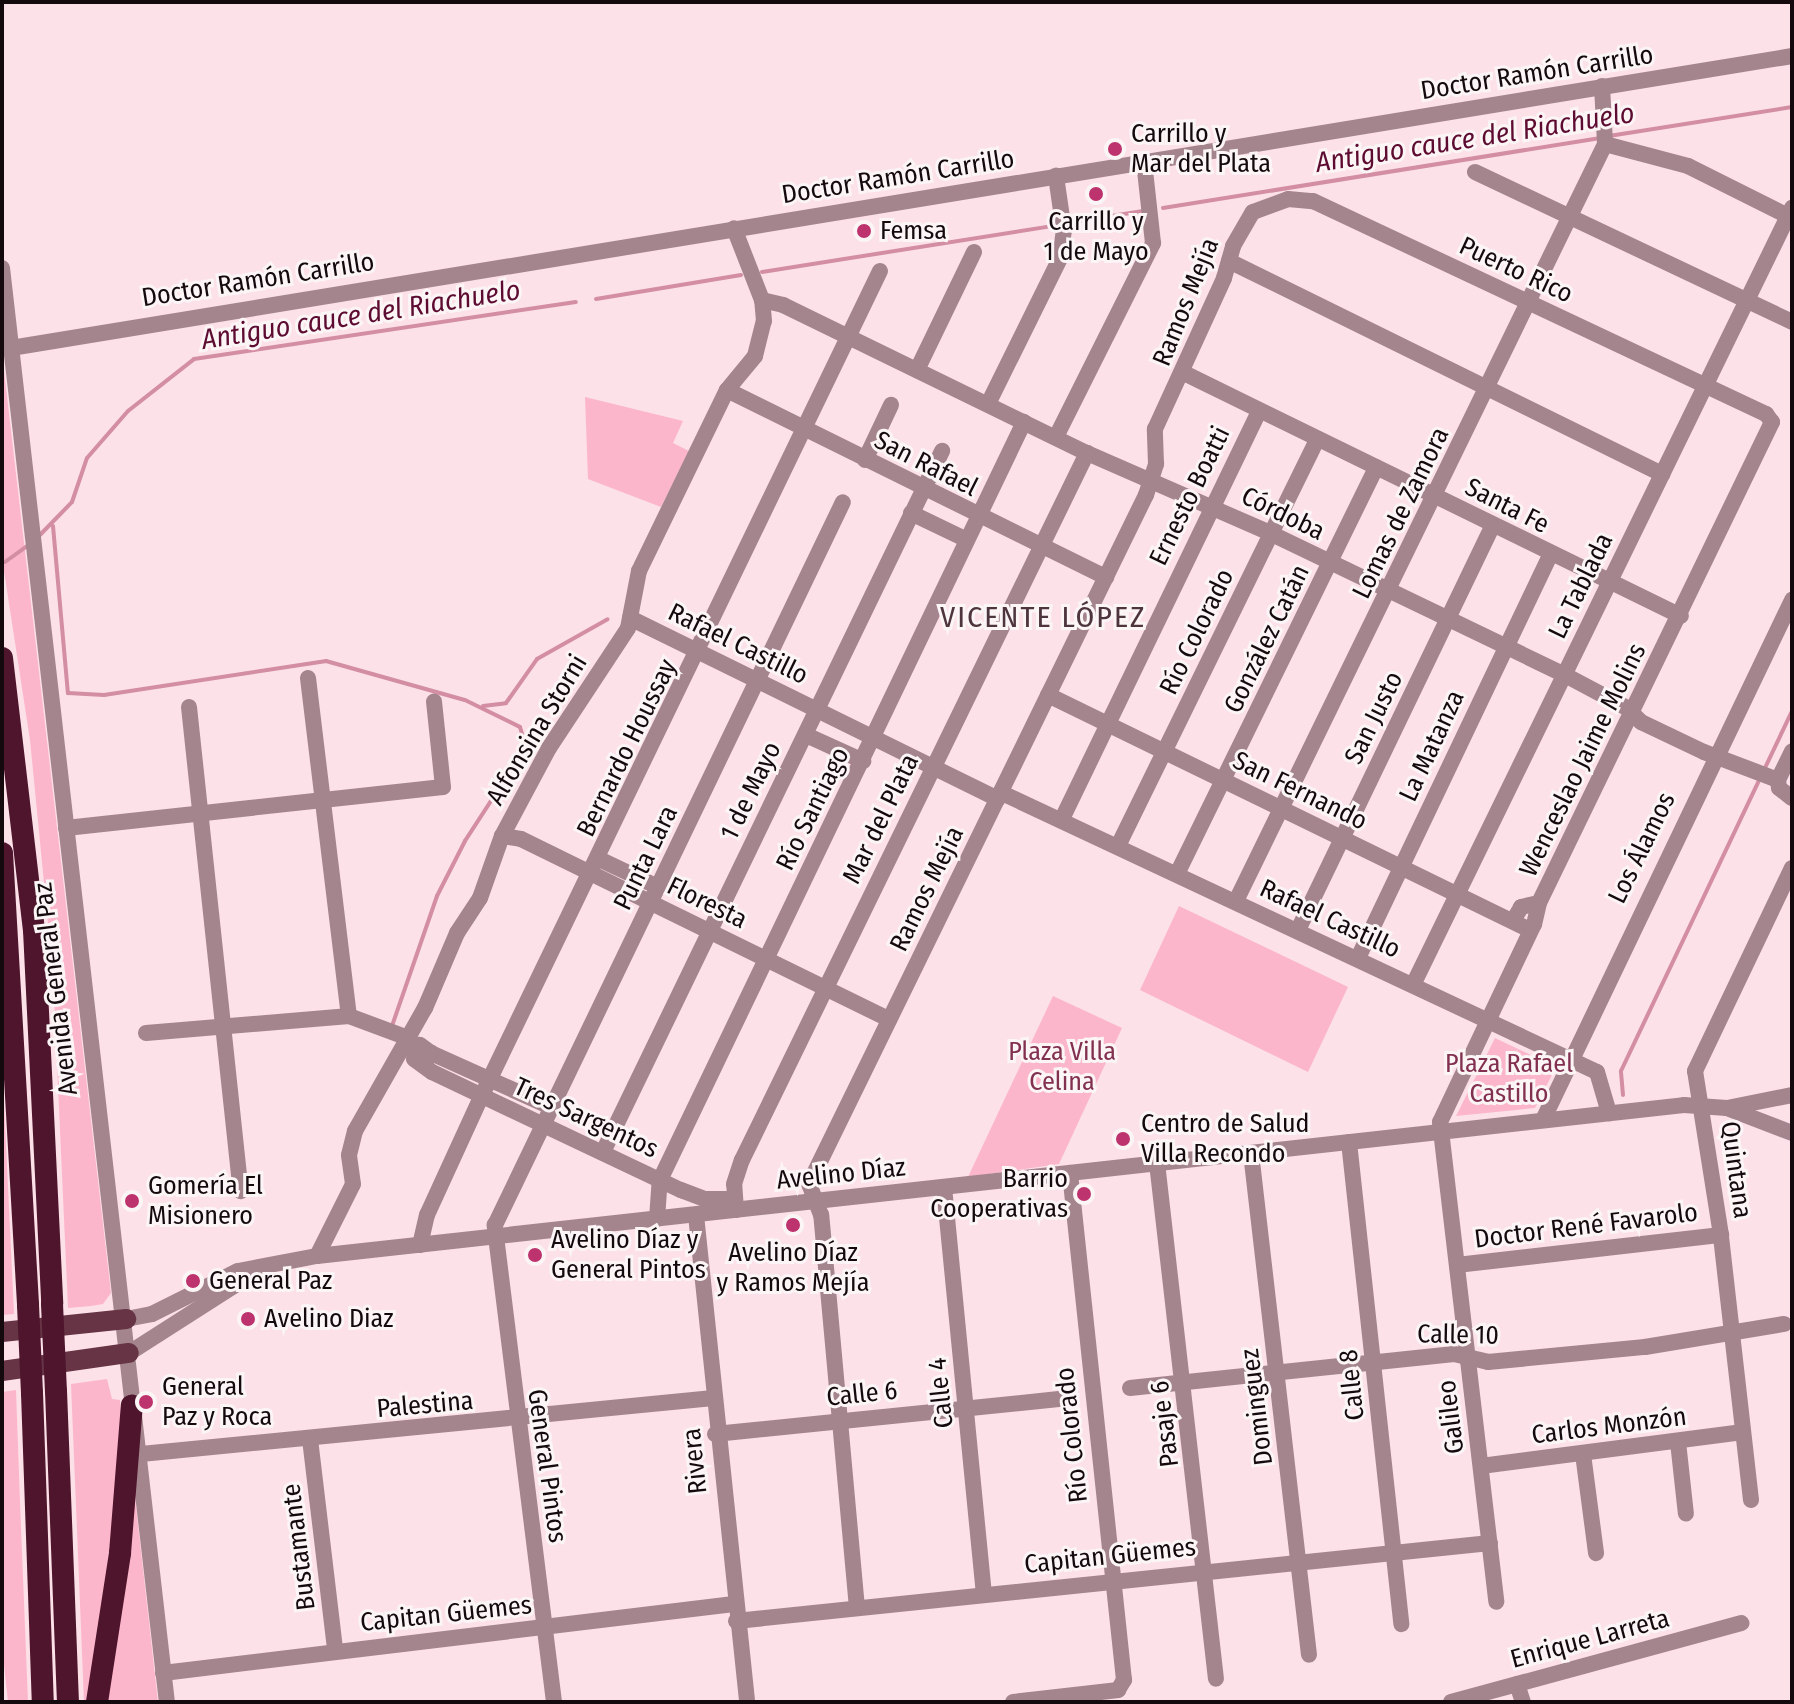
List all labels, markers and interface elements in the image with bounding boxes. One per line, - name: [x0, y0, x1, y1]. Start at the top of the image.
- street label: Doctor Ramón Carrillo: [1419, 39, 1655, 107]
- water label: Antiguo cauce del Riachuelo: [1313, 96, 1637, 180]
- place label: Carrillo y Mar del Plata: [1131, 118, 1271, 180]
- marker: Carrillo y Mar del Plata: [1106, 140, 1124, 158]
- street label: Doctor Ramón Carrillo: [780, 143, 1016, 211]
- marker: Carrillo y 1 de Mayo: [1087, 185, 1105, 203]
- place label: Carrillo y 1 de Mayo: [1043, 206, 1149, 268]
- place label: Femsa: [880, 215, 947, 247]
- marker: Femsa: [855, 222, 873, 240]
- street label: Puerto Rico: [1454, 230, 1578, 310]
- street label: Ramos Mejía: [1146, 234, 1226, 370]
- street label: Doctor Ramón Carrillo: [140, 246, 376, 314]
- water label: Antiguo cauce del Riachuelo: [199, 273, 523, 357]
- street label: Ernesto Boatti: [1143, 422, 1237, 570]
- street label: Lomas de Zamora: [1346, 422, 1456, 604]
- street label: San Rafael: [869, 425, 983, 503]
- street label: Santa Fe: [1460, 472, 1554, 540]
- street label: Córdoba: [1236, 481, 1330, 547]
- street label: La Tablada: [1542, 528, 1620, 644]
- street label: González Catán: [1218, 560, 1316, 718]
- street label: Río Colorado: [1153, 564, 1241, 700]
- street label: Rafael Castillo: [663, 597, 813, 691]
- district label: VICENTE LÓPEZ: [940, 599, 1146, 635]
- street label: Wenceslao Jaime Molins: [1513, 638, 1653, 882]
- street label: Alfonsina Storni: [480, 649, 594, 811]
- street label: Bernardo Houssay: [571, 654, 683, 842]
- street label: San Justo: [1338, 667, 1410, 769]
- street label: La Matanza: [1393, 686, 1471, 806]
- street label: 1 de Mayo: [714, 737, 788, 845]
- street label: Río Santiago: [770, 742, 856, 876]
- street label: San Fernando: [1228, 745, 1372, 837]
- street label: Mar del Plata: [836, 749, 926, 889]
- street label: Los Álamos: [1602, 787, 1682, 909]
- street label: Punta Lara: [607, 801, 685, 915]
- street label: Ramos Mejía: [883, 821, 971, 957]
- street label: Floresta: [662, 870, 752, 936]
- street label: Rafael Castillo: [1255, 873, 1405, 965]
- street label: Avenida General Paz: [27, 881, 85, 1097]
- park label: Plaza Villa Celina: [1008, 1036, 1116, 1098]
- park label: Plaza Rafael Castillo: [1445, 1048, 1573, 1110]
- street label: Tres Sargentos: [509, 1071, 663, 1165]
- place label: Centro de Salud Villa Recondo: [1141, 1108, 1310, 1170]
- street label: Quintana: [1714, 1119, 1758, 1221]
- marker: Centro de Salud Villa Recondo: [1112, 1128, 1134, 1150]
- street label: Avelino Díaz: [775, 1152, 907, 1196]
- place label: Barrio Cooperativas: [930, 1163, 1068, 1224]
- place label: Gomería El Misionero: [148, 1170, 263, 1232]
- marker: Barrio Cooperativas: [1075, 1185, 1093, 1203]
- marker: Gomería El Misionero: [123, 1192, 141, 1210]
- street label: Doctor René Favarolo: [1473, 1197, 1699, 1255]
- marker: Avelino Díaz y Ramos Mejía: [784, 1216, 802, 1234]
- place label: Avelino Díaz y General Pintos: [551, 1224, 706, 1286]
- place label: Avelino Díaz y Ramos Mejía: [717, 1237, 869, 1298]
- marker: Avelino Díaz y General Pintos: [526, 1246, 544, 1264]
- place label: General Paz: [209, 1265, 332, 1297]
- marker: General Paz: [184, 1272, 202, 1290]
- place label: Avelino Diaz: [264, 1303, 394, 1335]
- marker: Avelino Diaz: [239, 1310, 257, 1328]
- street label: Calle 10: [1417, 1319, 1499, 1351]
- street label: Dominguez: [1234, 1347, 1280, 1467]
- street label: Calle 8: [1333, 1348, 1371, 1422]
- street label: Calle 4: [922, 1356, 960, 1430]
- street label: Río Colorado: [1049, 1366, 1095, 1504]
- place label: General Paz y Roca: [162, 1371, 272, 1432]
- street label: Calle 6: [825, 1375, 899, 1413]
- street label: Galileo: [1431, 1378, 1471, 1456]
- street label: Pasaje 6: [1144, 1379, 1186, 1469]
- street label: Palestina: [375, 1385, 475, 1425]
- street label: General Pintos: [521, 1387, 573, 1545]
- marker: General Paz y Roca: [137, 1393, 155, 1411]
- street label: Carlos Monzón: [1530, 1401, 1688, 1451]
- street label: Rivera: [676, 1427, 714, 1495]
- street label: Bustamante: [276, 1482, 322, 1612]
- street label: Capitan Güemes: [1023, 1531, 1197, 1581]
- street label: Capitan Güemes: [359, 1589, 533, 1639]
- street label: Enrique Larreta: [1507, 1603, 1673, 1675]

